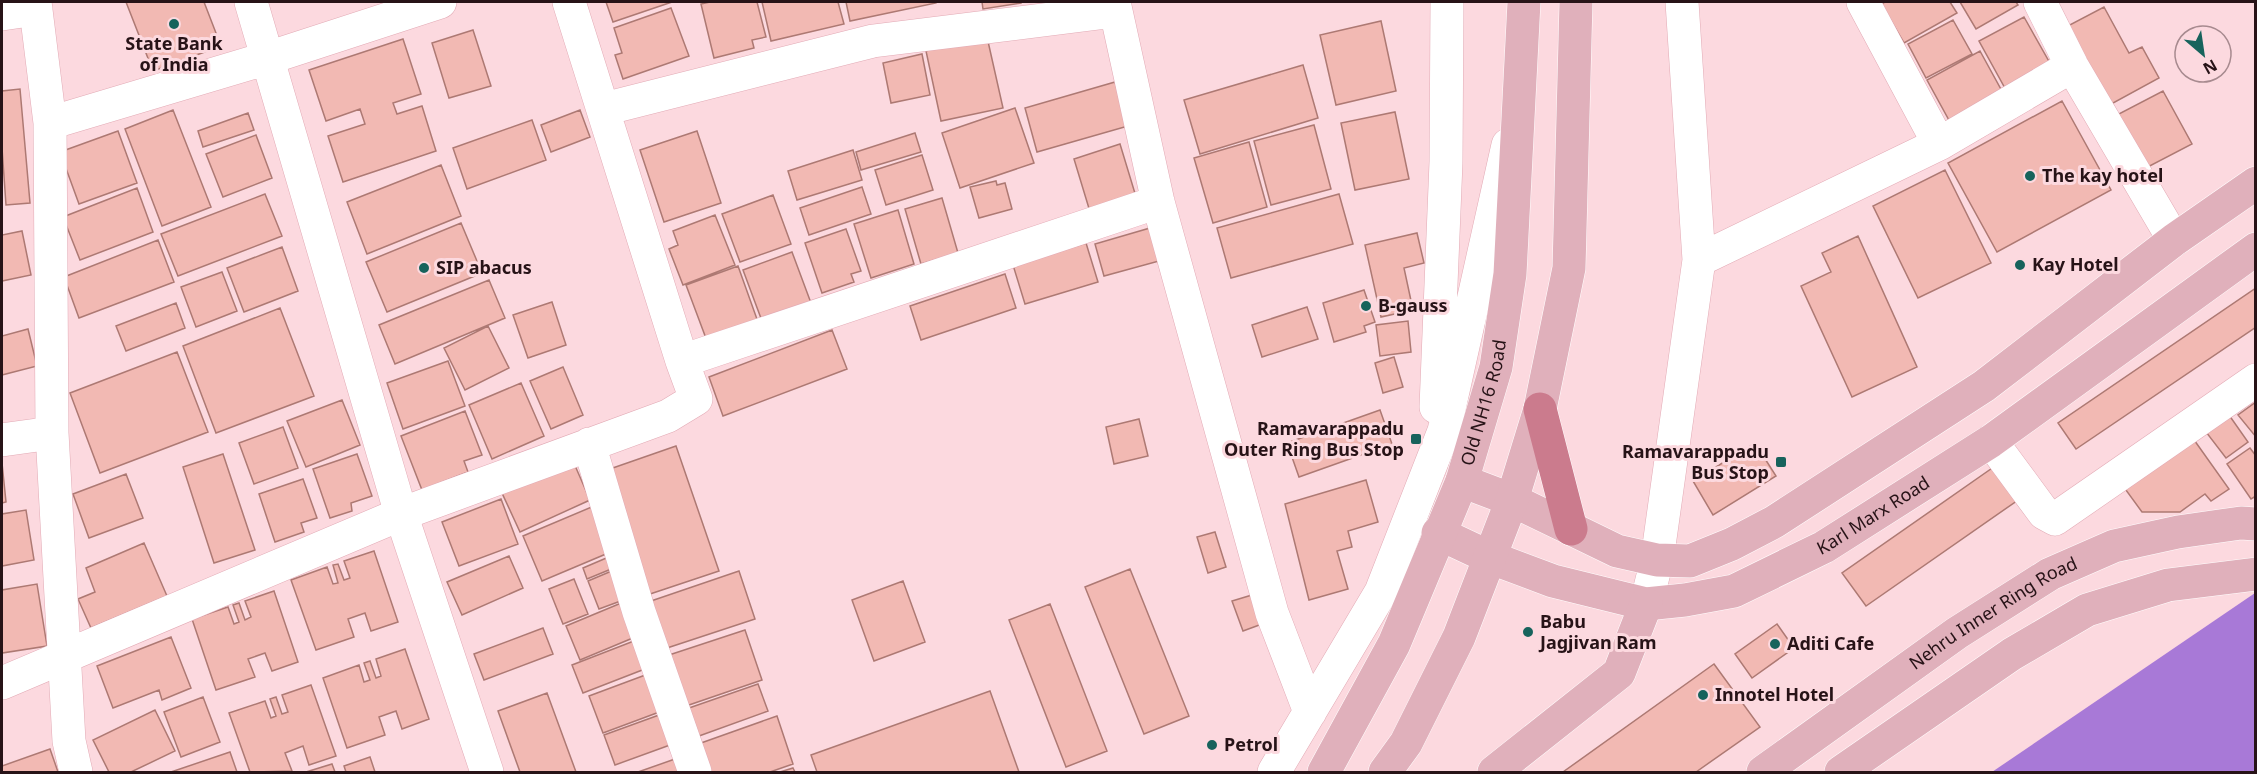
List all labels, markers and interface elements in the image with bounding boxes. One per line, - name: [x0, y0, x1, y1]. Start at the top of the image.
- marker: State Bank of India: [167, 17, 181, 31]
- north arrow: [2173, 24, 2233, 84]
- place label: State Bank of India: [125, 31, 224, 76]
- text: N: [2199, 54, 2221, 80]
- place label: The kay hotel: [2042, 163, 2163, 187]
- marker: The kay hotel: [2023, 169, 2037, 183]
- place label: Kay Hotel: [2032, 252, 2119, 276]
- place label: SIP abacus: [436, 255, 532, 279]
- marker: Kay Hotel: [2013, 258, 2027, 272]
- marker: SIP abacus: [417, 261, 431, 275]
- place label: B-gauss: [1378, 293, 1448, 317]
- marker: B-gauss: [1359, 299, 1373, 313]
- street label: Old NH16 Road: [1454, 338, 1511, 468]
- place label: Ramavarappadu Outer Ring Bus Stop: [1224, 416, 1404, 461]
- marker: Ramavarappadu Outer Ring Bus Stop: [1409, 432, 1423, 446]
- place label: Ramavarappadu Bus Stop: [1622, 439, 1769, 484]
- marker: Ramavarappadu Bus Stop: [1774, 455, 1788, 469]
- street label: Karl Marx Road: [1813, 470, 1934, 560]
- street label: Nehru Inner Ring Road: [1904, 551, 2081, 675]
- place label: Babu Jagjivan Ram: [1538, 609, 1656, 654]
- marker: Babu Jagjivan Ram: [1521, 625, 1535, 639]
- place label: Aditi Cafe: [1787, 631, 1874, 655]
- marker: Aditi Cafe: [1768, 637, 1782, 651]
- place label: Innotel Hotel: [1715, 682, 1834, 706]
- marker: Innotel Hotel: [1696, 688, 1710, 702]
- place label: Petrol: [1224, 732, 1278, 756]
- marker: Petrol: [1205, 738, 1219, 752]

